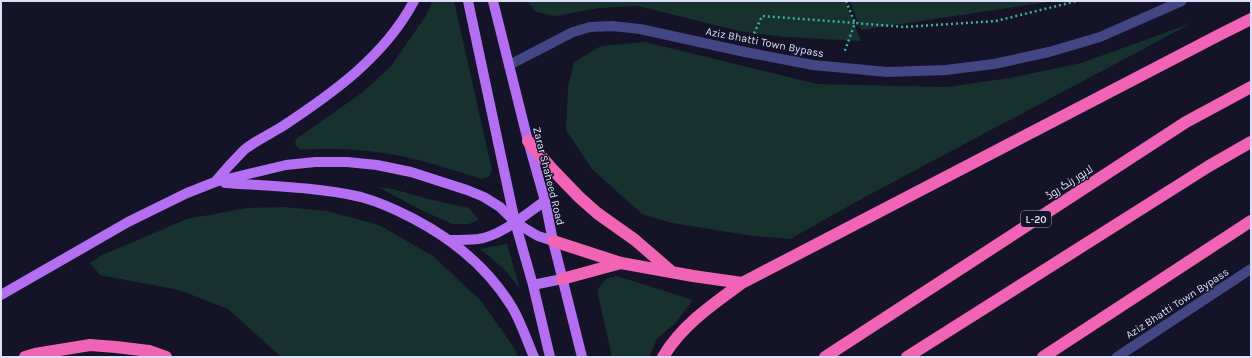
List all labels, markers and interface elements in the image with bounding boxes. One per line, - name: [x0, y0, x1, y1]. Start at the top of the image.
- street label: Aziz Bhatti Town Bypass: [705, 25, 825, 60]
- street label: Zarar Shaheed Road: [530, 126, 567, 227]
- street label: لاہور رنگ روڈ: [1043, 162, 1096, 203]
- road number: L-20: [1021, 211, 1051, 227]
- street label: Aziz Bhatti Town Bypass: [1123, 265, 1231, 342]

